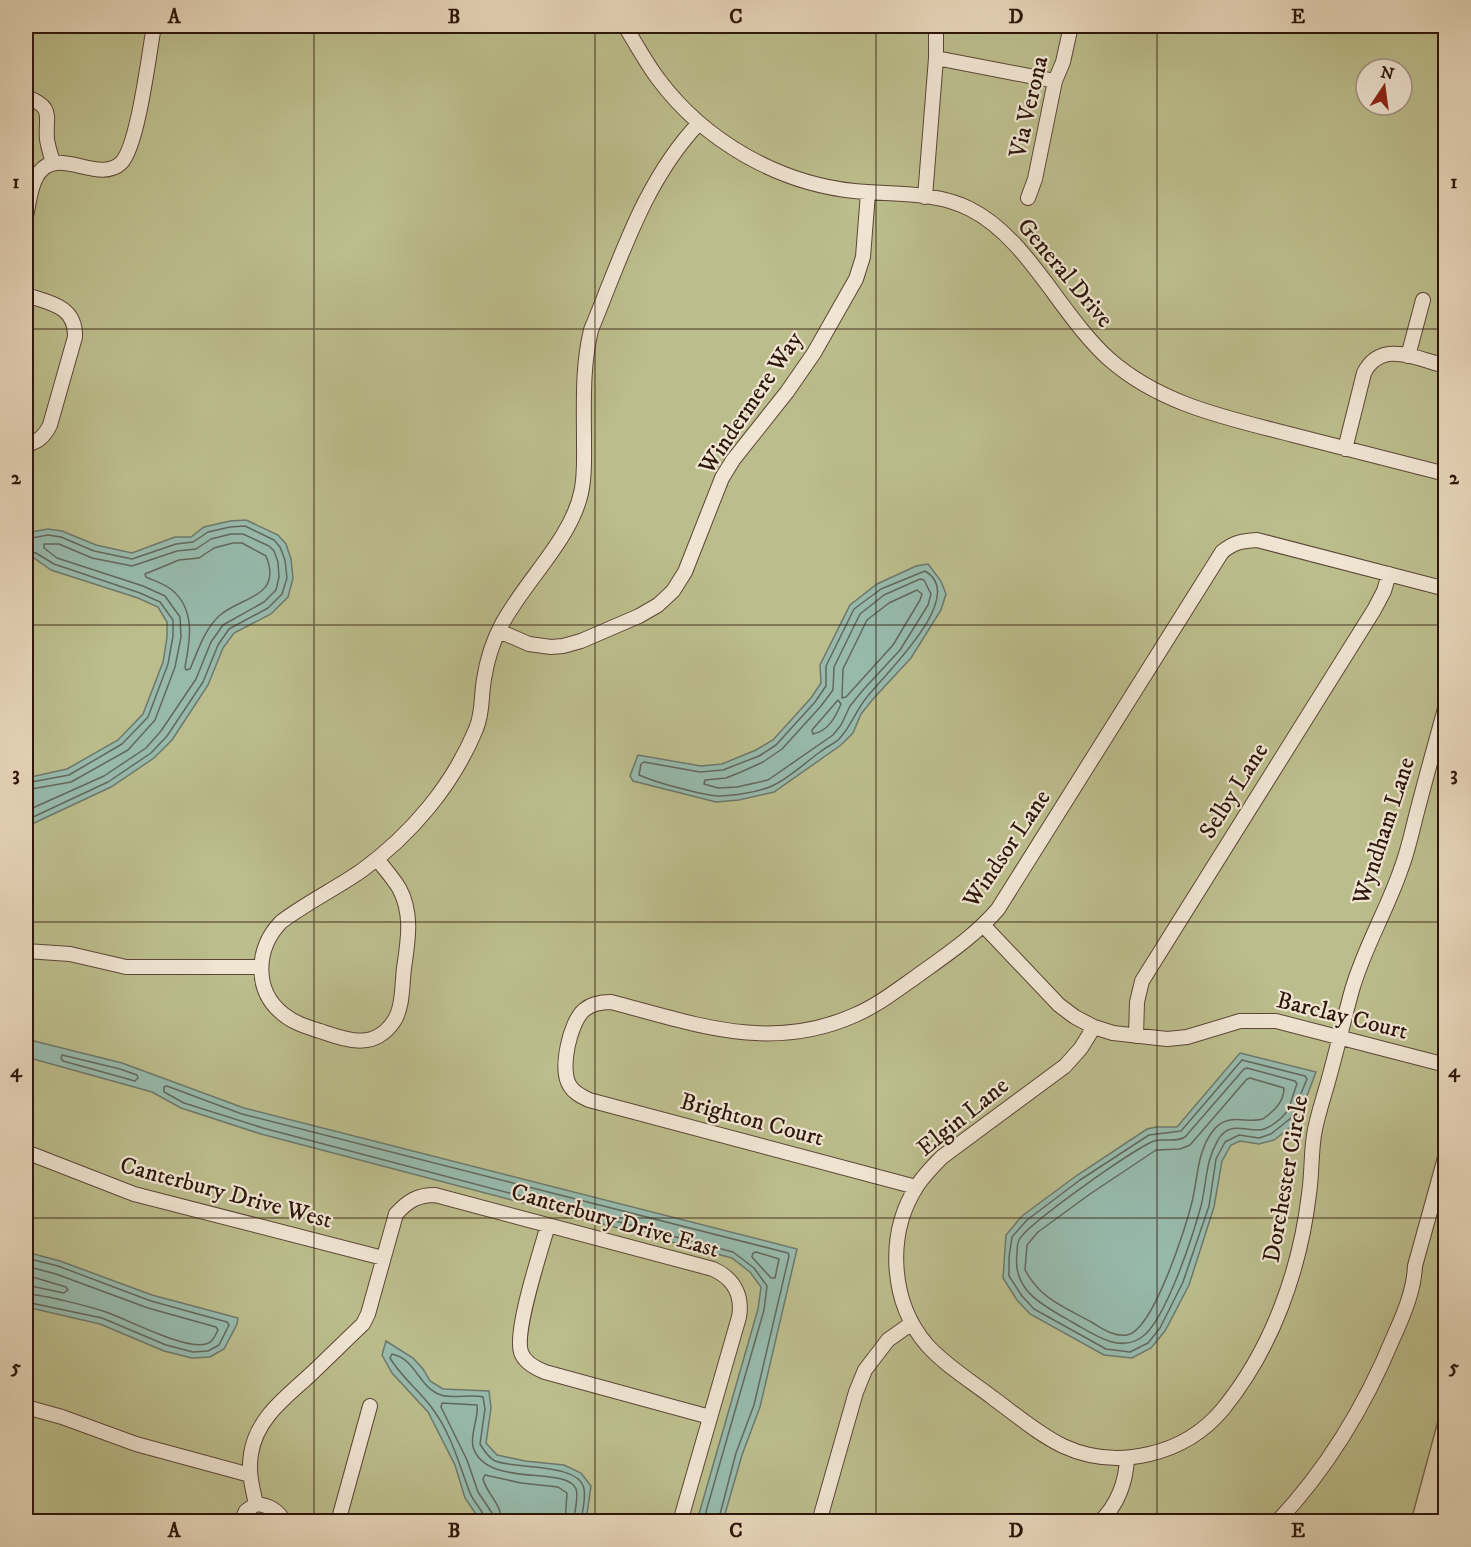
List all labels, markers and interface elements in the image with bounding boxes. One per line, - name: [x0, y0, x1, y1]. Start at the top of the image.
- text: A: [167, 5, 182, 30]
- text: B: [448, 5, 460, 30]
- text: C: [729, 5, 743, 30]
- text: D: [1009, 5, 1024, 30]
- text: E: [1291, 5, 1305, 30]
- street label: Via Verona: [1002, 52, 1055, 162]
- north arrow: [1354, 57, 1414, 117]
- text: N: [1378, 62, 1396, 85]
- text: 1: [12, 170, 20, 195]
- text: 1: [1450, 170, 1458, 195]
- street label: General Drive: [1010, 212, 1120, 334]
- street label: Windermere Way: [692, 326, 810, 481]
- text: 2: [11, 466, 22, 491]
- text: 2: [1449, 466, 1460, 491]
- street label: Selby Lane: [1193, 737, 1275, 844]
- street label: Wyndham Lane: [1346, 753, 1422, 909]
- text: 3: [12, 762, 20, 787]
- text: 3: [1450, 762, 1458, 787]
- street label: Windsor Lane: [956, 784, 1058, 915]
- street label: Barclay Court: [1273, 985, 1411, 1047]
- text: 4: [10, 1059, 23, 1084]
- text: 4: [1448, 1059, 1461, 1084]
- street label: Elgin Lane: [911, 1071, 1015, 1163]
- street label: Brighton Court: [677, 1086, 827, 1154]
- street label: Dorchester Circle: [1257, 1093, 1315, 1265]
- street label: Canterbury Drive West: [117, 1150, 336, 1236]
- street label: Canterbury Drive East: [508, 1177, 723, 1265]
- text: 5: [10, 1355, 21, 1380]
- text: 5: [1448, 1355, 1459, 1380]
- text: A: [167, 1519, 182, 1544]
- text: B: [448, 1519, 460, 1544]
- text: C: [729, 1519, 743, 1544]
- text: D: [1009, 1519, 1024, 1544]
- text: E: [1291, 1519, 1305, 1544]

